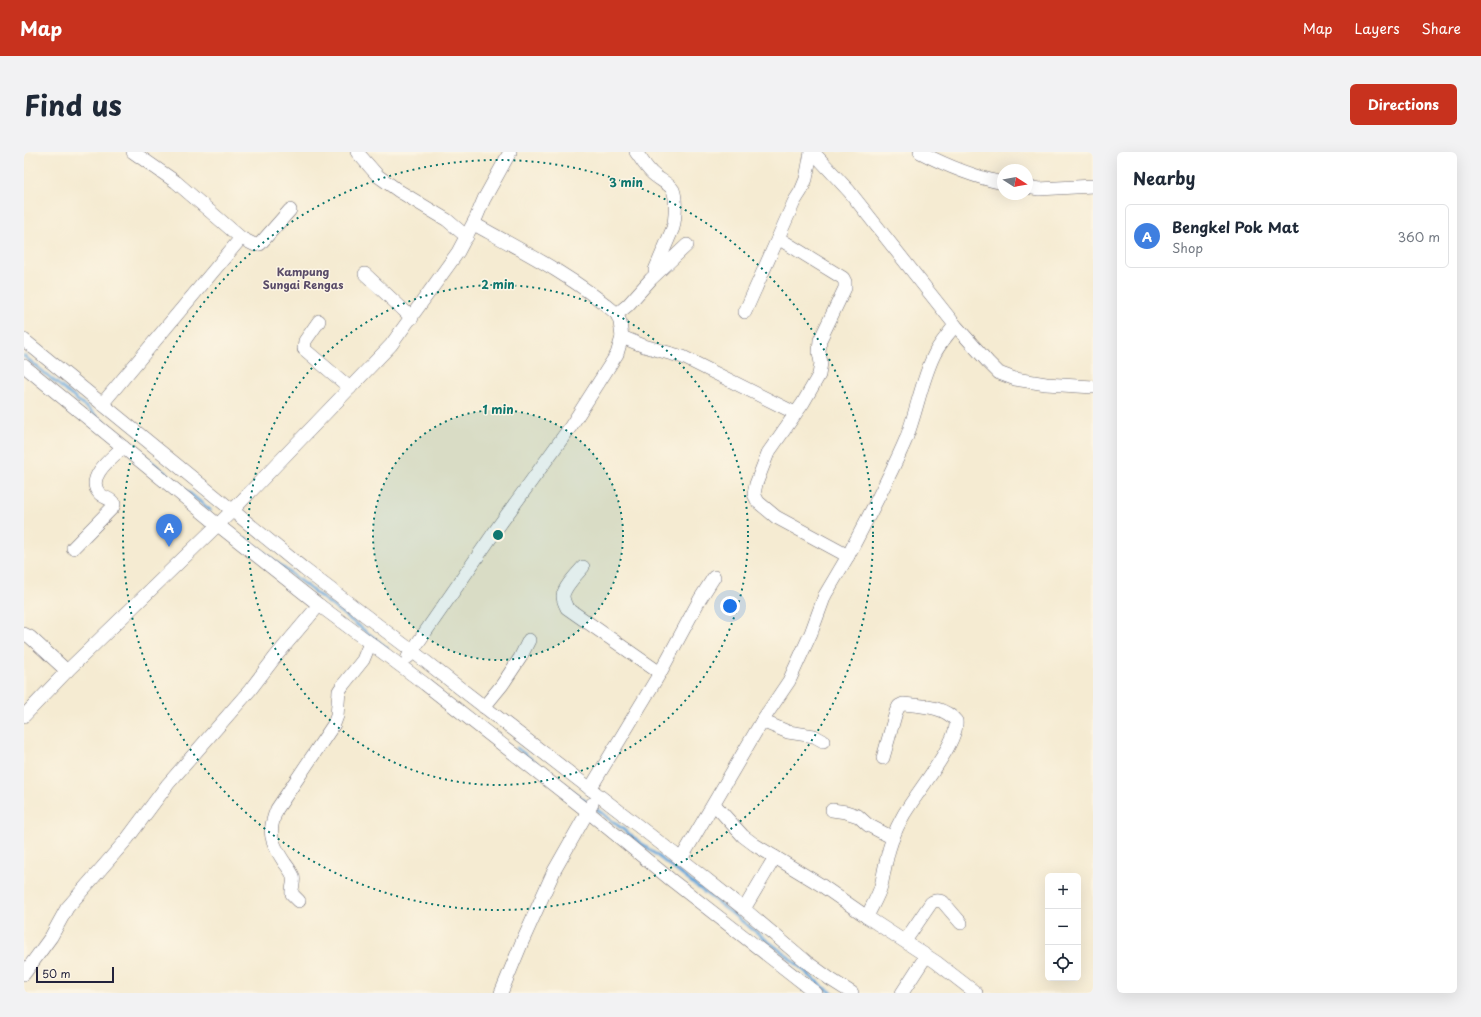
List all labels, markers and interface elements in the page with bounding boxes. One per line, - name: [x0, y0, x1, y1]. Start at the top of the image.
- text: Map: [20, 14, 62, 42]
- text: Map: [1303, 18, 1333, 39]
- text: Layers: [1355, 18, 1400, 39]
- text: Share: [1422, 18, 1461, 39]
- text: Find us: [24, 83, 122, 126]
- button: Directions: [1350, 84, 1457, 125]
- north arrow: [997, 164, 1033, 200]
- text: Nearby: [1133, 165, 1195, 191]
- text: 3 min: [609, 173, 643, 191]
- text: Bengkel Pok Mat: [1172, 215, 1299, 238]
- text: A: [1142, 227, 1152, 246]
- text: 360 m: [1397, 227, 1440, 246]
- text: Shop: [1172, 238, 1203, 257]
- district label: Kampung Sungai Rengas: [263, 263, 343, 293]
- text: 2 min: [481, 275, 515, 293]
- text: 1 min: [482, 400, 514, 418]
- pin: A: [156, 514, 182, 547]
- centre of rings: [491, 528, 505, 542]
- your location: [720, 596, 740, 616]
- map controls: [1045, 873, 1081, 981]
- button: +: [1045, 873, 1081, 909]
- button: −: [1045, 909, 1081, 945]
- button: locate: [1045, 945, 1081, 981]
- scale bar: [36, 965, 114, 984]
- text: 50 m: [42, 965, 71, 982]

